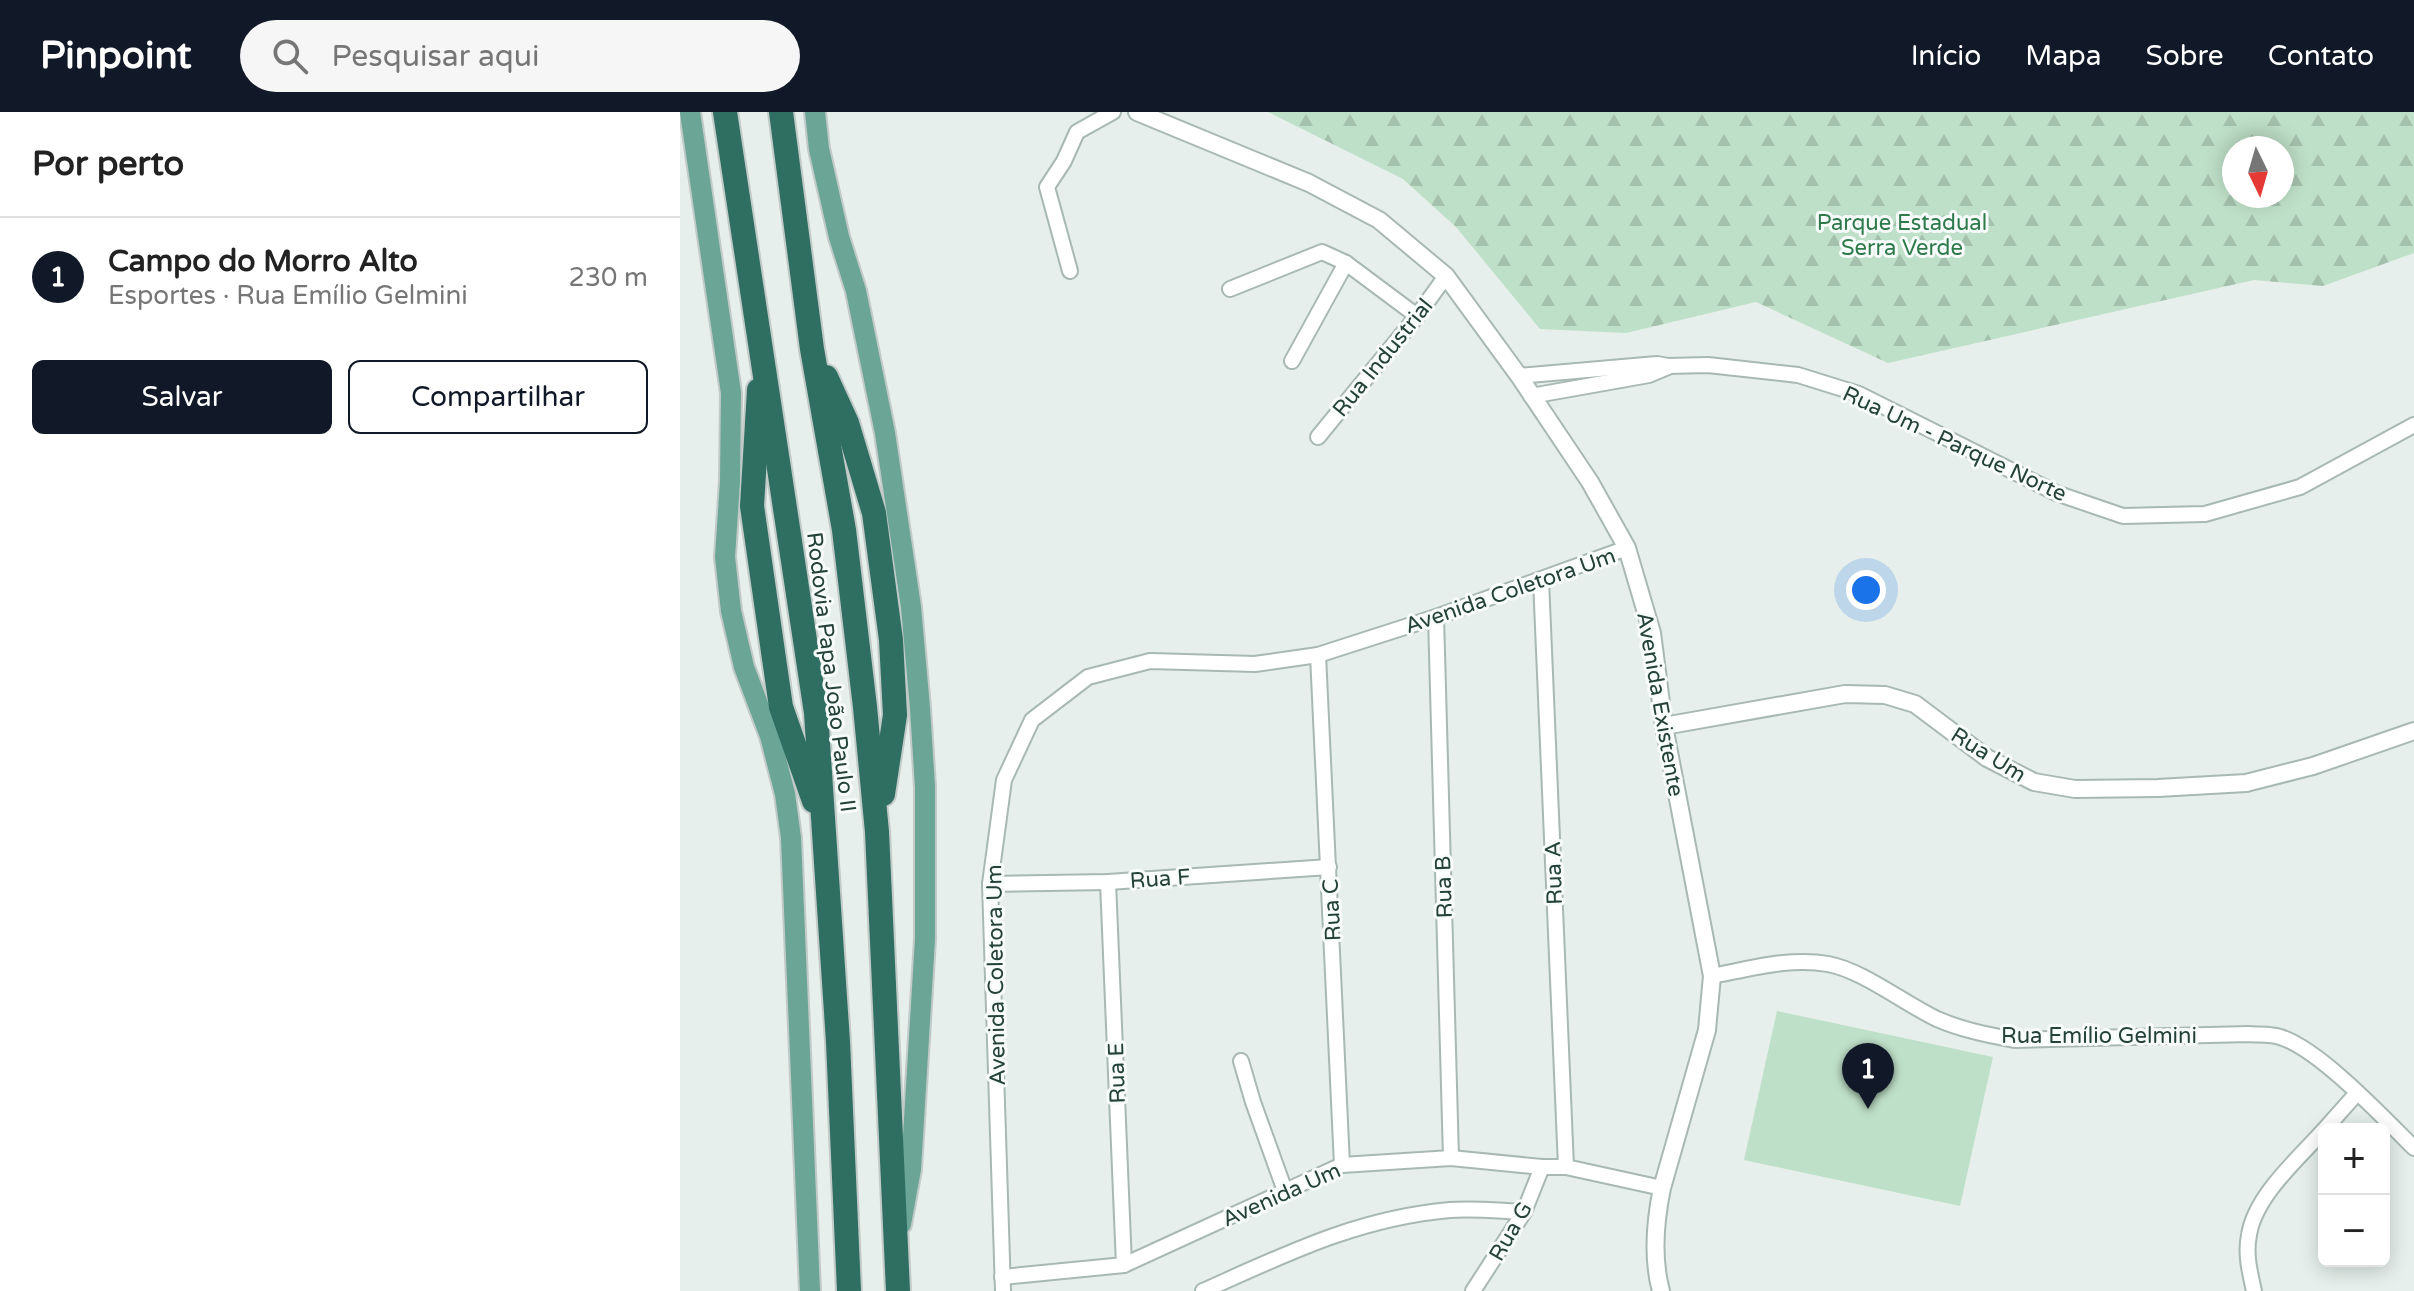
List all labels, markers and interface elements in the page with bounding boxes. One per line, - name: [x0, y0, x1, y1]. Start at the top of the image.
- search box: [240, 20, 800, 92]
- text: Pinpoint: [40, 33, 192, 79]
- icon: search: [268, 34, 312, 78]
- text: Pesquisar aqui: [332, 38, 539, 75]
- text: Início: [1911, 39, 1981, 73]
- text: Mapa: [2025, 39, 2102, 73]
- text: Sobre: [2146, 39, 2224, 73]
- text: Contato: [2268, 39, 2374, 73]
- north arrow: [2222, 136, 2294, 208]
- text: Por perto: [32, 144, 184, 185]
- park label: Parque Estadual Serra Verde: [1817, 210, 1987, 261]
- text: Campo do Morro Alto: [108, 243, 418, 280]
- text: 1: [50, 262, 66, 293]
- text: 230 m: [568, 262, 648, 293]
- text: Esportes · Rua Emílio Gelmini: [108, 280, 468, 311]
- street label: Rua Industrial: [1327, 293, 1438, 422]
- button: Salvar: [32, 360, 332, 434]
- button: Compartilhar: [348, 360, 648, 434]
- street label: Rua Um - Parque Norte: [1838, 381, 2071, 507]
- street label: Rodovia Papa João Paulo II: [801, 531, 861, 814]
- street label: Avenida Coletora Um: [1401, 543, 1619, 639]
- your location: [1846, 570, 1886, 610]
- street label: Avenida Existente: [1631, 610, 1689, 798]
- street label: Rua Um: [1946, 722, 2031, 788]
- street label: Rua A: [1540, 841, 1568, 905]
- street label: Rua B: [1430, 855, 1458, 919]
- street label: Avenida Coletora Um: [981, 864, 1011, 1086]
- street label: Rua F: [1129, 864, 1191, 894]
- street label: Rua C: [1317, 878, 1347, 942]
- street label: Rua Emílio Gelmini: [2001, 1023, 2197, 1049]
- street label: Rua E: [1103, 1042, 1131, 1104]
- pin: 1: [1842, 1043, 1894, 1109]
- map controls: [2318, 1123, 2390, 1267]
- button: +: [2318, 1123, 2390, 1195]
- street label: Avenida Um: [1218, 1157, 1345, 1233]
- button: −: [2318, 1195, 2390, 1267]
- street label: Rua G: [1484, 1197, 1538, 1266]

